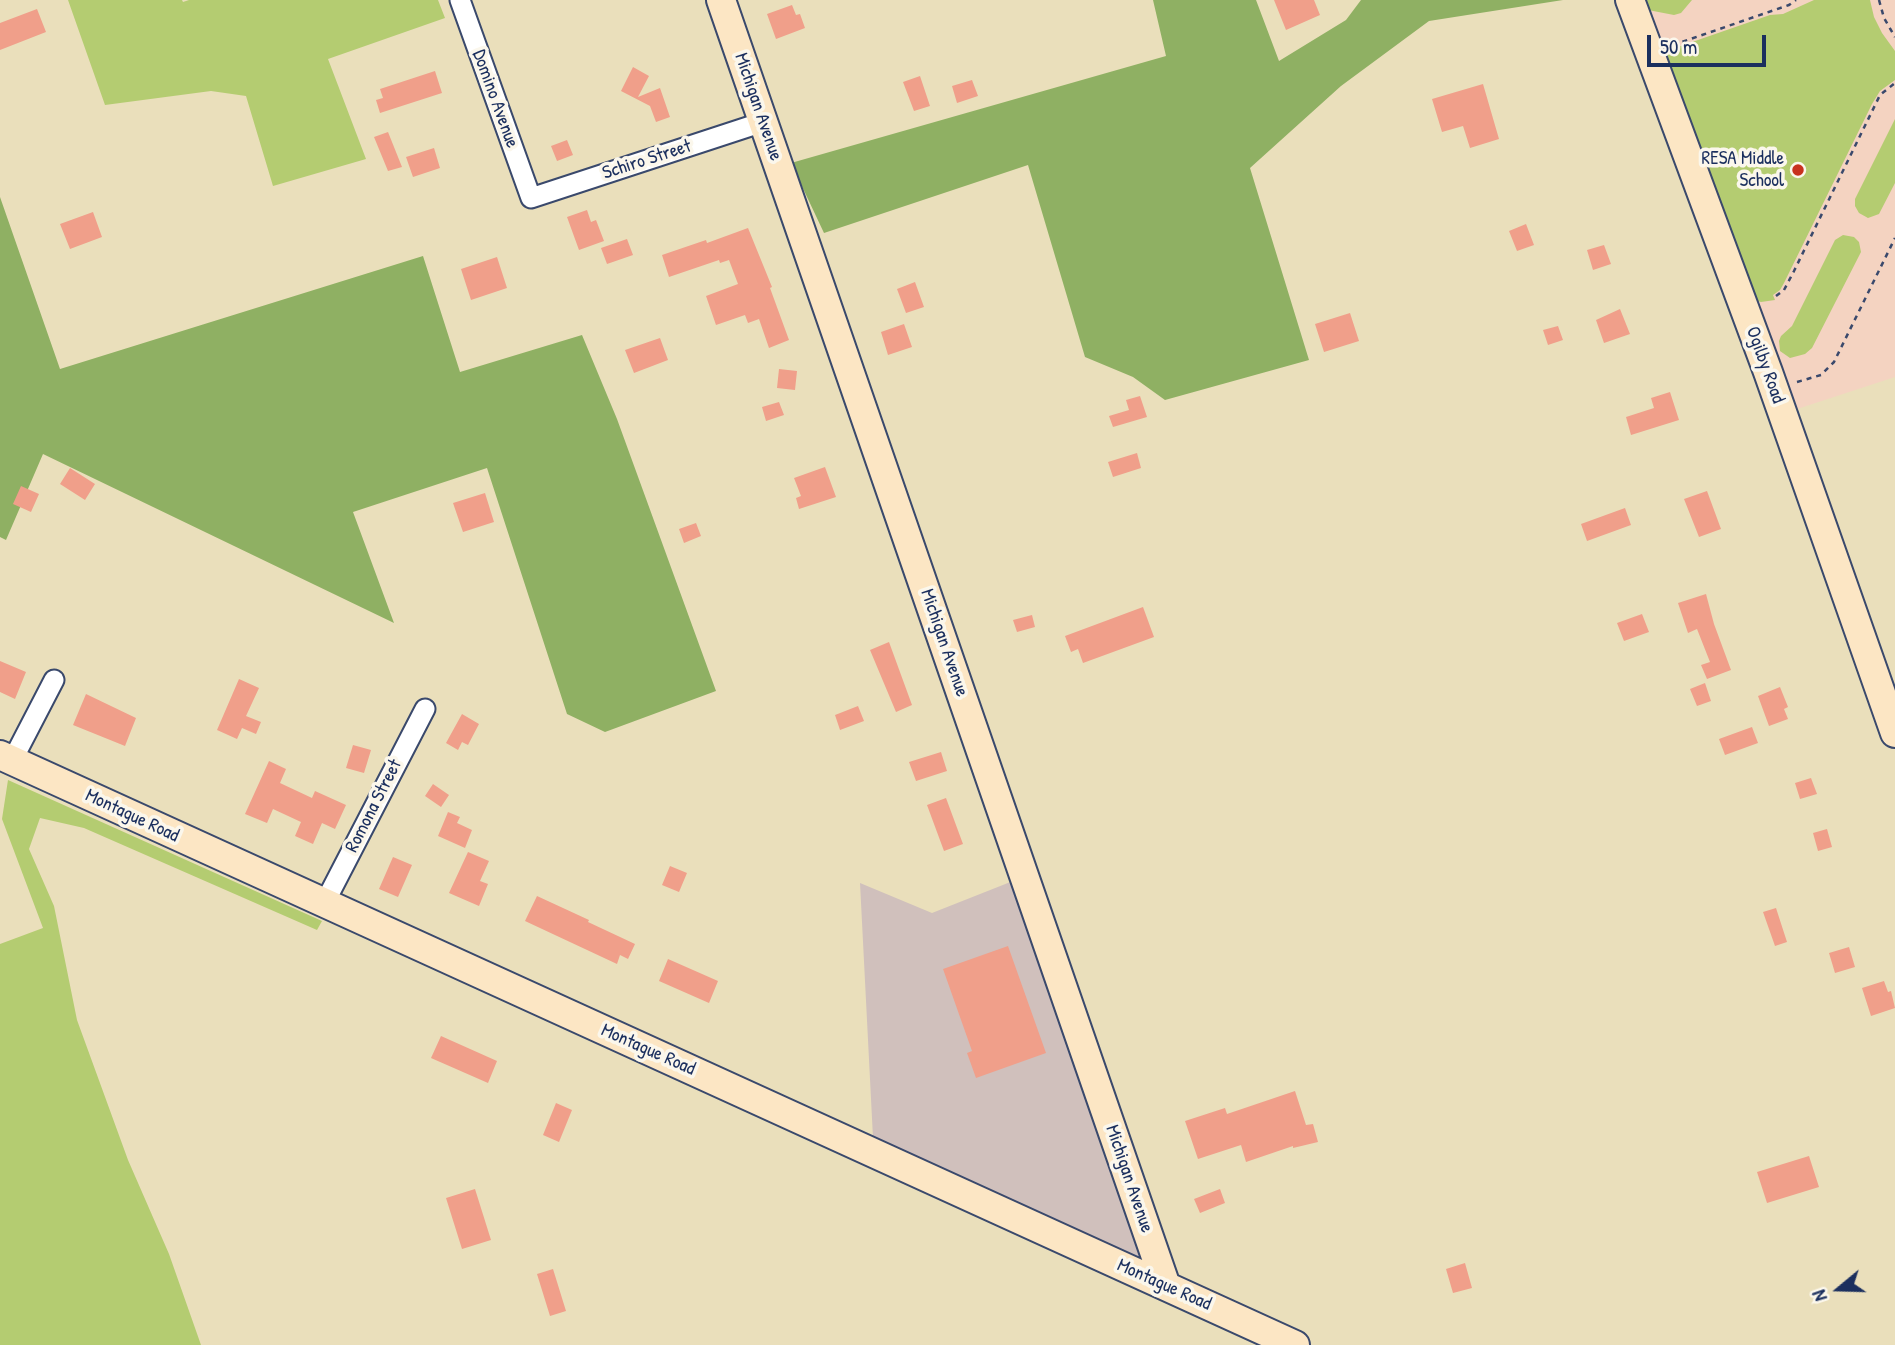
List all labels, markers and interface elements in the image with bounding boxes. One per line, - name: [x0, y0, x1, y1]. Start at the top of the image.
- scale bar: [1650, 21, 1769, 65]
- text: 50 m: [1660, 32, 1697, 61]
- street label: Domino Avenue: [467, 47, 523, 151]
- street label: Michigan Avenue: [729, 50, 787, 164]
- street label: Schiro Street: [600, 135, 694, 185]
- place label: RESA Middle School: [1702, 148, 1784, 192]
- marker: RESA Middle School: [1790, 162, 1806, 178]
- street label: Ogilby Road: [1741, 324, 1789, 406]
- street label: Michigan Avenue: [915, 586, 973, 700]
- street label: Romona Street: [341, 756, 407, 856]
- street label: Montague Road: [82, 784, 182, 848]
- street label: Montague Road: [597, 1019, 699, 1081]
- street label: Michigan Avenue: [1100, 1122, 1158, 1236]
- street label: Montague Road: [1113, 1254, 1215, 1316]
- north arrow: [1804, 1254, 1874, 1324]
- text: N: [1805, 1287, 1833, 1305]

